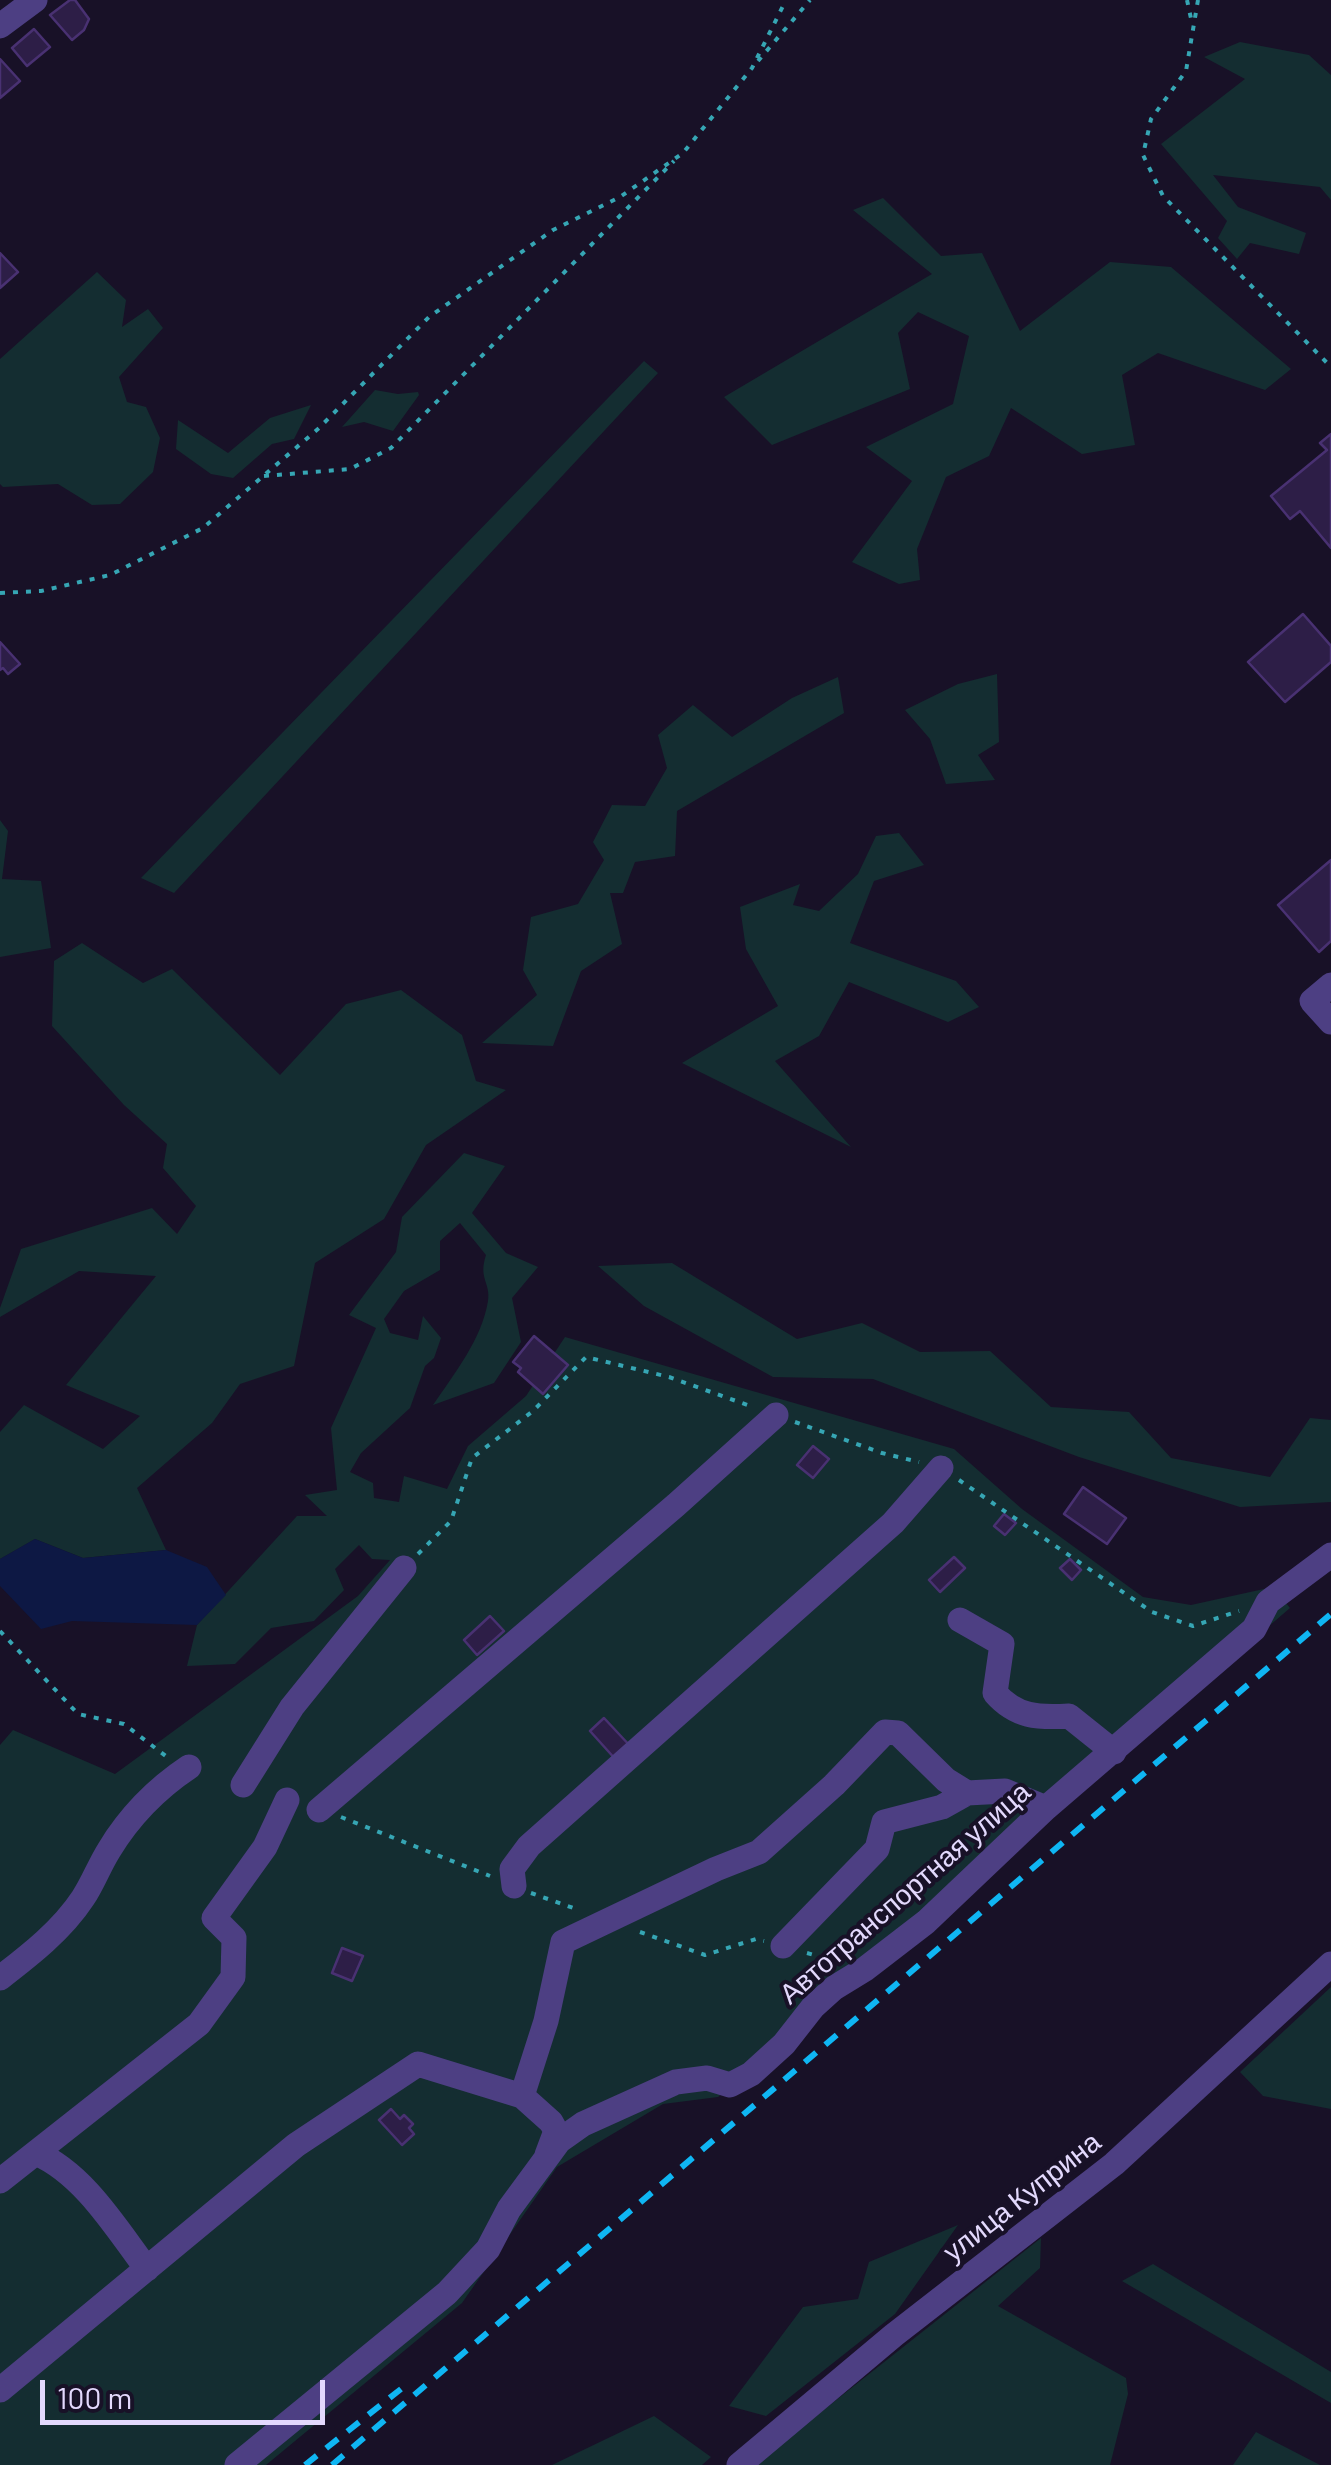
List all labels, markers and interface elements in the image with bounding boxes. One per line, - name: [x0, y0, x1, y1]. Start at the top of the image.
- street label: Автотранспортная улица: [773, 1775, 1037, 2011]
- street label: улица Куприна: [937, 2125, 1107, 2269]
- scale bar: [45, 2360, 330, 2422]
- text: 100 m: [57, 2379, 132, 2415]

